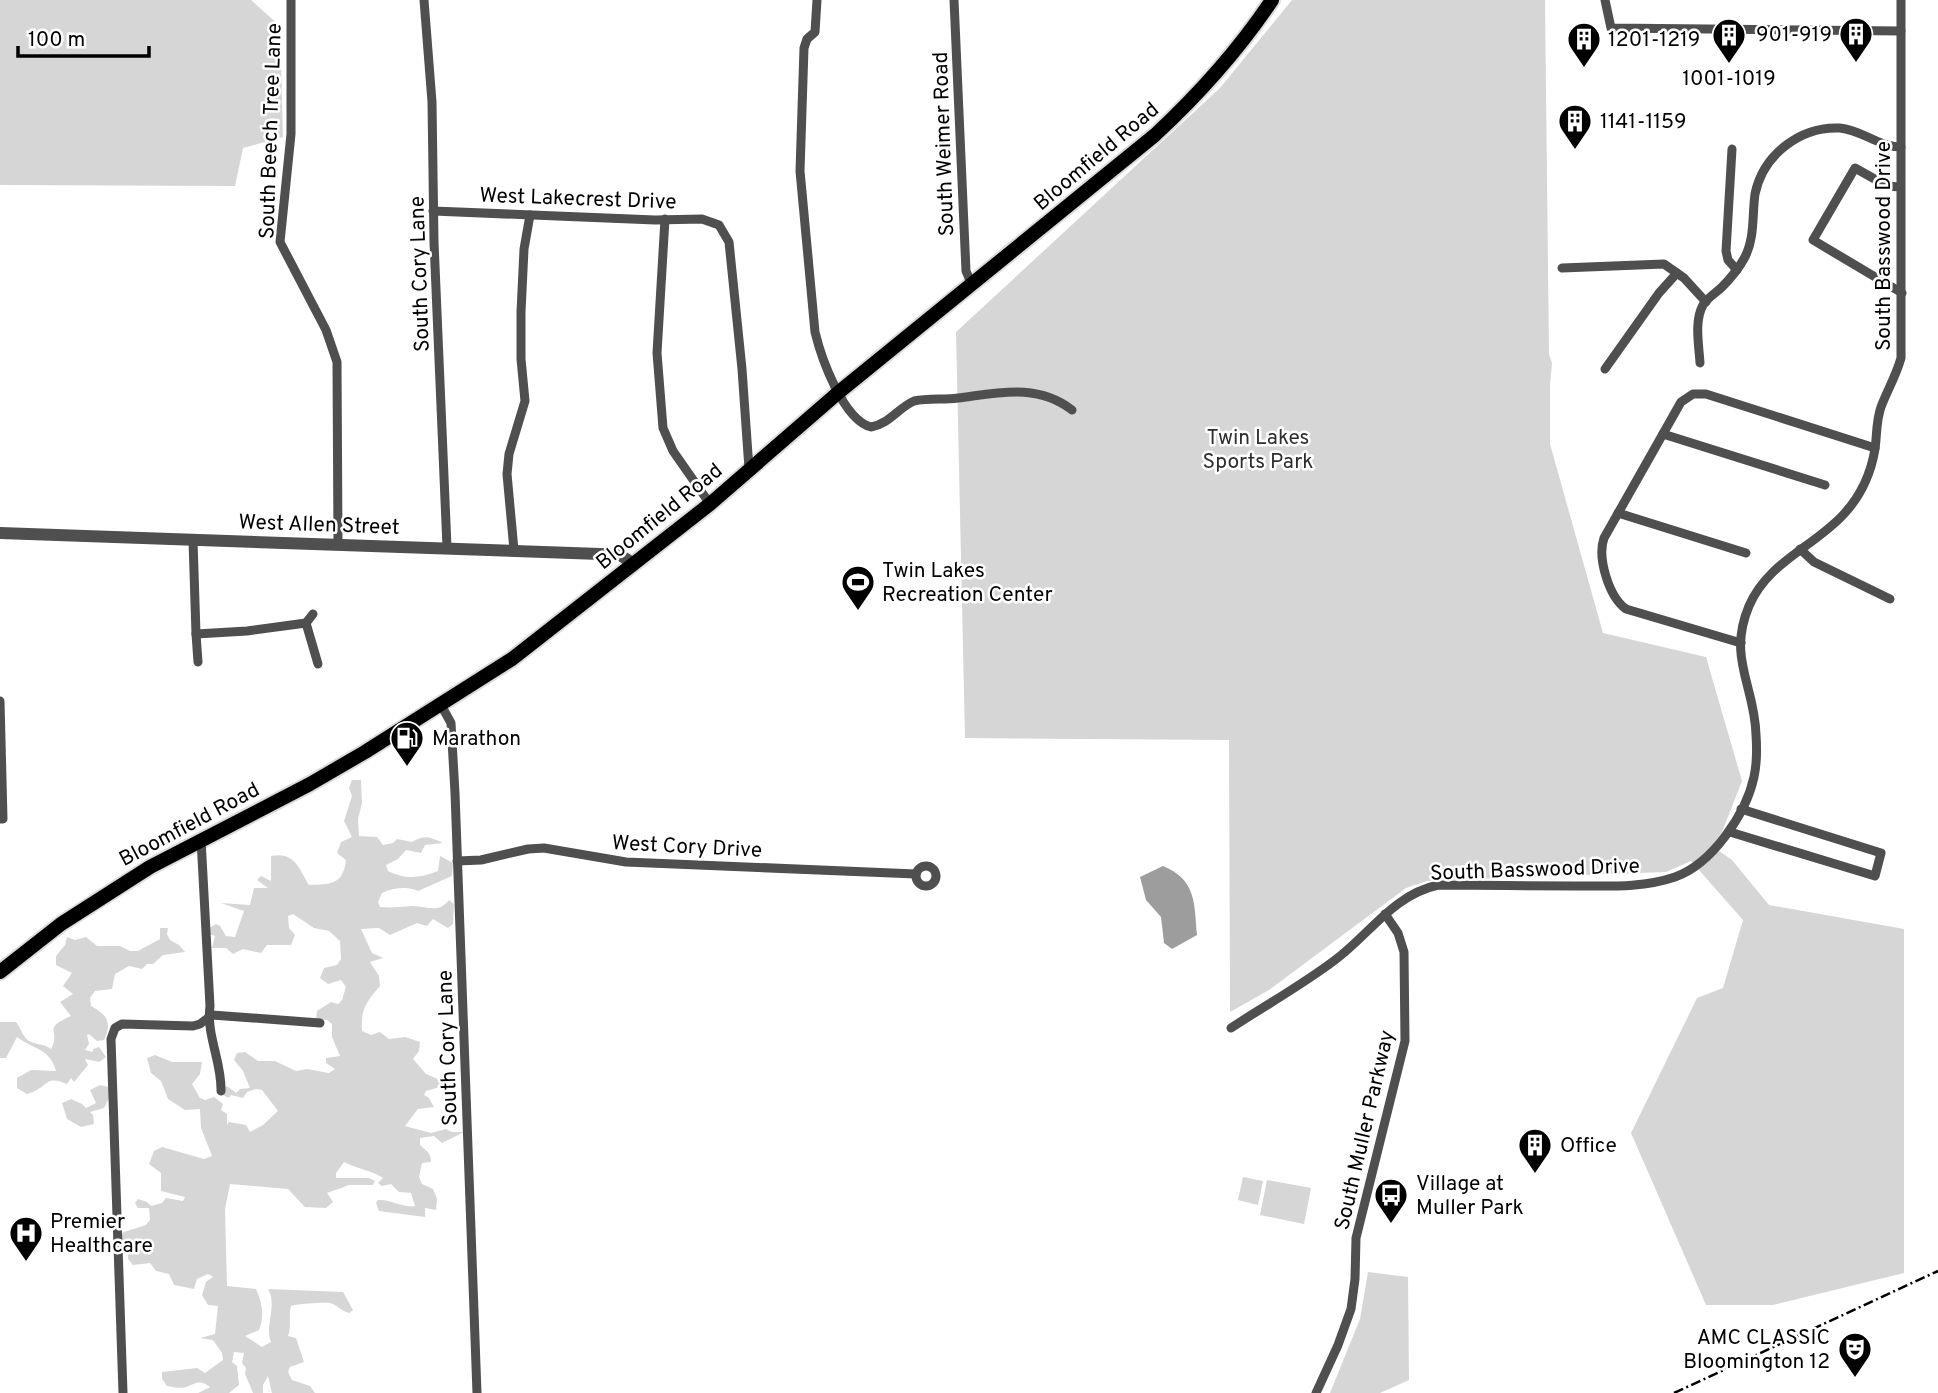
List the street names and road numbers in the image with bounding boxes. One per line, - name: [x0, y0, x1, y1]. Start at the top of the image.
- street label: South Beech Tree Lane: [254, 23, 289, 240]
- street label: South Weimer Road: [928, 51, 961, 237]
- street label: Bloomfield Road: [1029, 97, 1165, 217]
- street label: South Basswood Drive: [1871, 141, 1898, 351]
- street label: West Lakecrest Drive: [479, 183, 677, 216]
- street label: South Cory Lane: [404, 195, 437, 352]
- street label: Bloomfield Road: [591, 458, 729, 576]
- street label: West Allen Street: [238, 509, 400, 542]
- street label: Bloomfield Road: [115, 777, 265, 874]
- street label: West Cory Drive: [611, 830, 763, 865]
- street label: South Basswood Drive: [1430, 853, 1640, 888]
- street label: South Cory Lane: [432, 969, 465, 1126]
- street label: South Muller Parkway: [1329, 1028, 1402, 1233]

